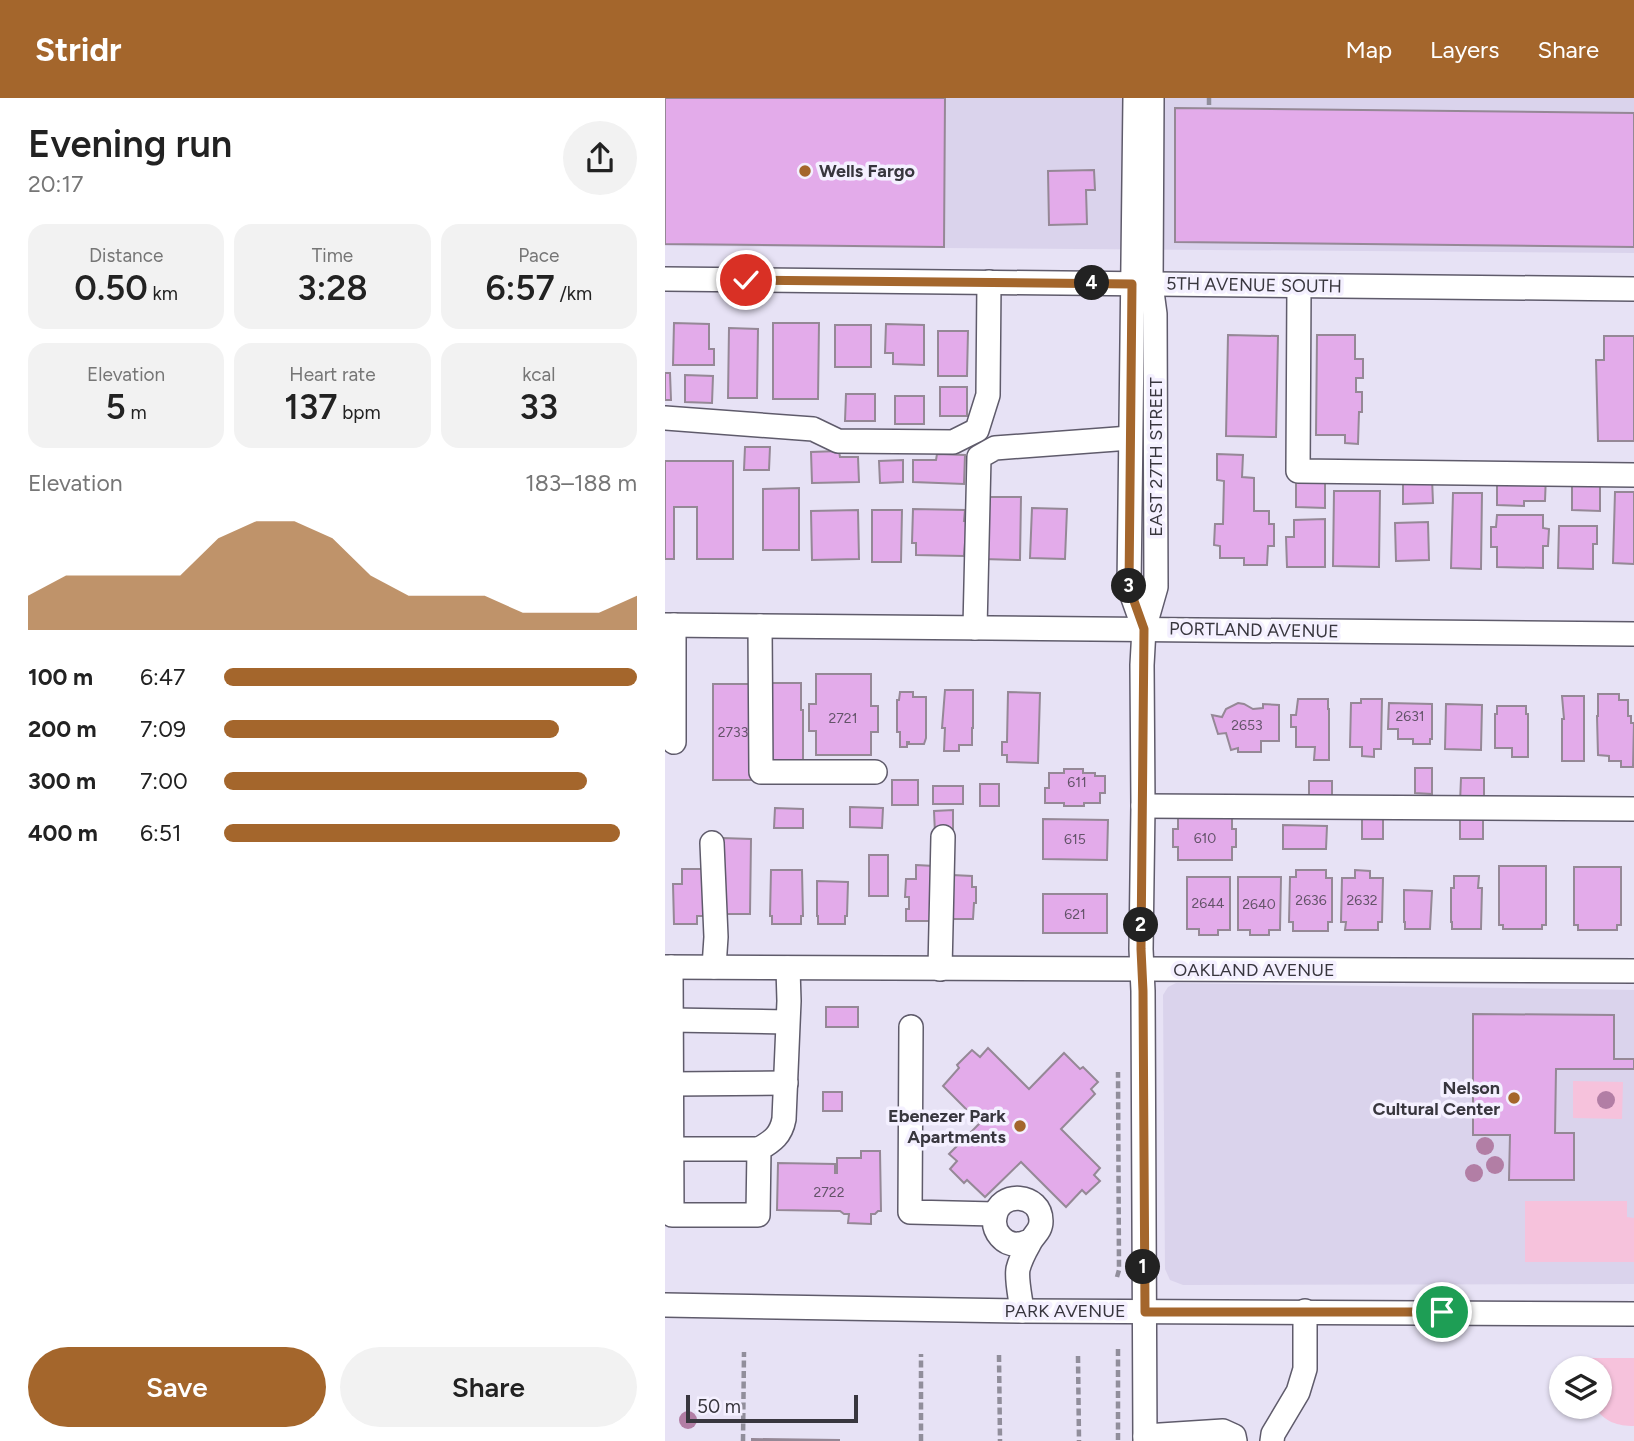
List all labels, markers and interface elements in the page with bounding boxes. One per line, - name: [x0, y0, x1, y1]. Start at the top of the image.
- text: Stridr: [35, 30, 122, 69]
- text: Map: [1345, 35, 1392, 64]
- text: Layers: [1430, 35, 1499, 64]
- text: Share: [1537, 35, 1599, 64]
- text: Evening run: [28, 121, 232, 167]
- button: share: [563, 121, 637, 195]
- place label: Wells Fargo: [819, 160, 915, 182]
- marker: Wells Fargo: [797, 163, 813, 179]
- text: 20:17: [28, 170, 83, 198]
- text: Distance: [89, 244, 163, 267]
- text: Time: [312, 244, 353, 267]
- text: Pace: [518, 244, 559, 267]
- pin: [716, 250, 776, 310]
- icon: check: [727, 261, 765, 299]
- pin: 4: [1075, 266, 1109, 300]
- text: 0.50: [74, 267, 148, 309]
- text: 3:28: [297, 267, 368, 309]
- text: 6:57: [485, 267, 555, 309]
- text: 4: [1085, 271, 1098, 294]
- street label: 5TH AVENUE SOUTH: [1166, 272, 1342, 298]
- text: km: [148, 282, 178, 305]
- text: /km: [555, 282, 592, 305]
- text: Elevation: [87, 363, 165, 386]
- text: Heart rate: [289, 363, 376, 386]
- text: kcal: [522, 363, 555, 386]
- street label: EAST 27TH STREET: [1145, 377, 1167, 537]
- text: 5: [106, 386, 126, 428]
- text: 137: [284, 386, 337, 428]
- text: 33: [520, 386, 558, 428]
- text: m: [126, 401, 147, 424]
- text: bpm: [337, 401, 381, 424]
- text: Elevation: [28, 469, 123, 497]
- text: 183–188 m: [525, 469, 637, 497]
- pin: 3: [1112, 568, 1147, 603]
- text: 3: [1123, 574, 1134, 597]
- street label: PORTLAND AVENUE: [1169, 618, 1339, 642]
- text: 100 m: [28, 663, 93, 691]
- text: 6:47: [140, 663, 185, 691]
- house number: 2631: [1395, 708, 1425, 725]
- house number: 2721: [829, 710, 857, 727]
- text: 200 m: [28, 715, 97, 743]
- text: 7:09: [140, 715, 186, 743]
- house number: 2653: [1231, 717, 1263, 734]
- house number: 2733: [718, 724, 748, 741]
- text: 300 m: [28, 767, 96, 795]
- text: 7:00: [140, 767, 188, 795]
- house number: 611: [1067, 774, 1087, 791]
- text: 400 m: [28, 819, 98, 847]
- text: 6:51: [140, 819, 182, 847]
- house number: 610: [1194, 830, 1216, 847]
- house number: 615: [1064, 831, 1086, 848]
- house number: 2636: [1295, 892, 1327, 909]
- house number: 2632: [1346, 892, 1378, 909]
- house number: 2644: [1191, 895, 1225, 912]
- house number: 2640: [1242, 896, 1276, 913]
- house number: 621: [1064, 906, 1086, 923]
- pin: 2: [1123, 908, 1159, 942]
- text: 2: [1135, 913, 1146, 936]
- street label: OAKLAND AVENUE: [1173, 959, 1335, 981]
- place label: Nelson Cultural Center: [1373, 1077, 1500, 1120]
- marker: Nelson Cultural Center: [1506, 1090, 1522, 1106]
- place label: Ebenezer Park Apartments: [888, 1105, 1007, 1148]
- marker: Ebenezer Park Apartments: [1012, 1118, 1028, 1134]
- house number: 2722: [814, 1184, 845, 1201]
- pin: 1: [1126, 1250, 1161, 1284]
- text: 1: [1138, 1255, 1147, 1278]
- pin: [1412, 1282, 1472, 1342]
- icon: arrive: [1423, 1293, 1461, 1331]
- street label: PARK AVENUE: [1004, 1300, 1126, 1322]
- button: Save: [28, 1347, 326, 1427]
- button: Share: [340, 1347, 637, 1427]
- map controls: [1549, 1356, 1612, 1419]
- button: layers: [1549, 1356, 1612, 1419]
- scale bar: [686, 1392, 857, 1424]
- text: 50 m: [697, 1395, 741, 1418]

